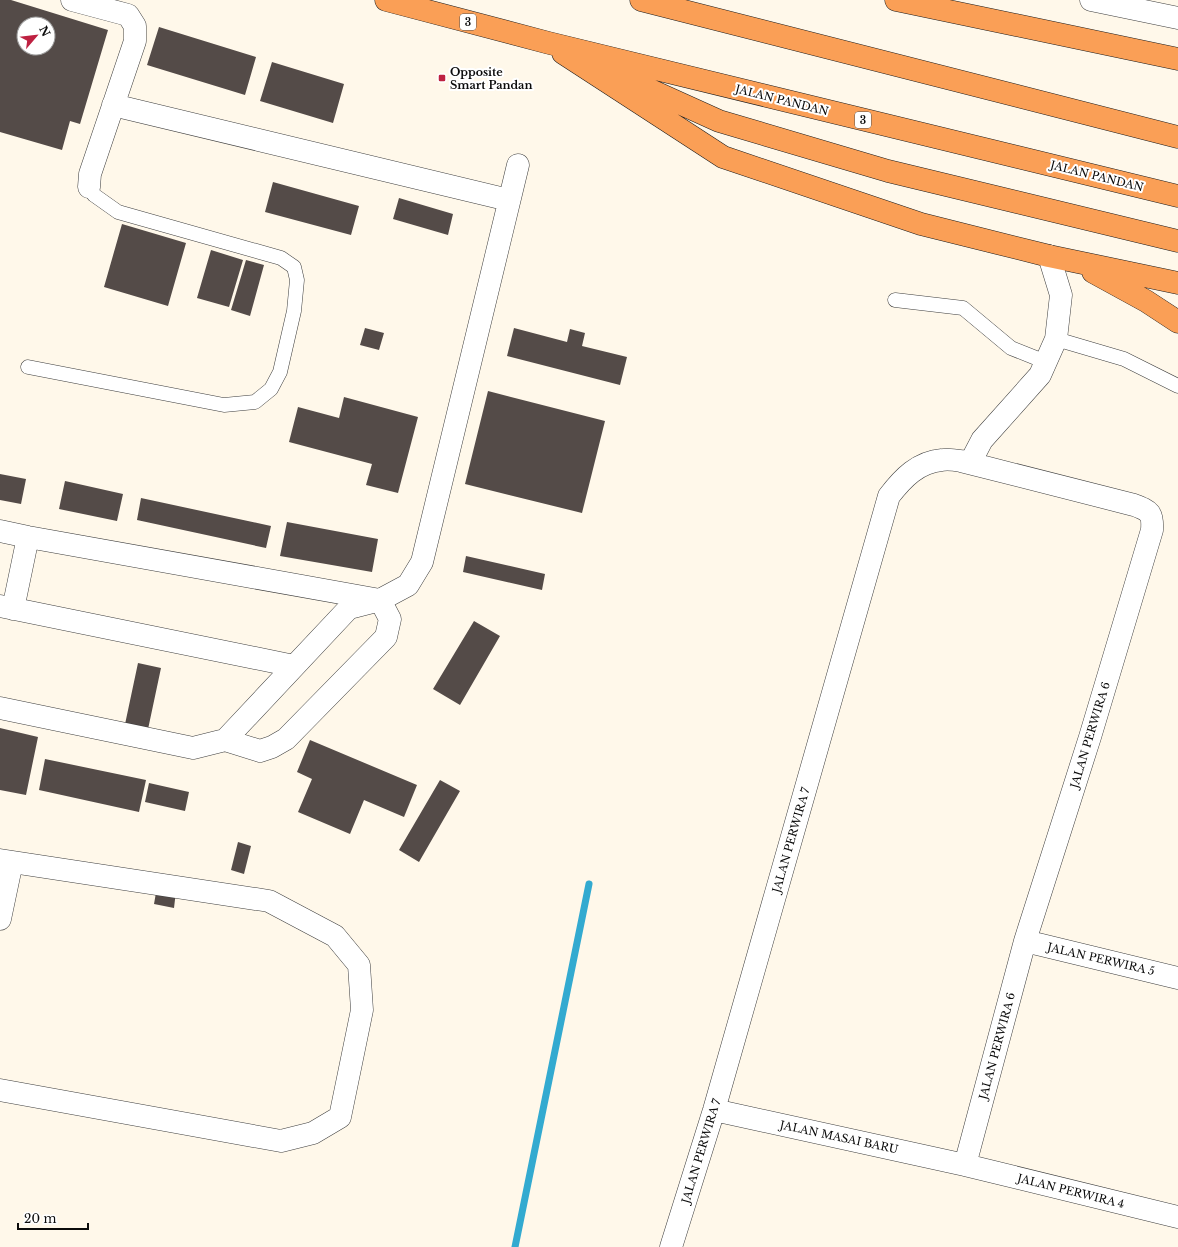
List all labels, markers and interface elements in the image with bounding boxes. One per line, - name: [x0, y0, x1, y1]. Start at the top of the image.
- road number: 3: [460, 14, 476, 30]
- north arrow: [16, 16, 56, 56]
- text: N: [36, 23, 54, 40]
- place label: Opposite Smart Pandan: [450, 65, 532, 92]
- marker: Opposite Smart Pandan: [437, 73, 447, 83]
- street label: JALAN PANDAN: [732, 81, 830, 118]
- road number: 3: [855, 112, 871, 128]
- street label: JALAN PANDAN: [1047, 157, 1145, 194]
- street label: JALAN PERWIRA 6: [1067, 680, 1113, 792]
- street label: JALAN PERWIRA 7: [769, 785, 813, 896]
- street label: JALAN PERWIRA 5: [1044, 939, 1156, 978]
- street label: JALAN PERWIRA 6: [975, 991, 1018, 1103]
- street label: JALAN PERWIRA 7: [678, 1096, 724, 1207]
- street label: JALAN MASAI BARU: [777, 1117, 900, 1156]
- street label: JALAN PERWIRA 4: [1014, 1170, 1126, 1211]
- scale bar: [18, 1205, 88, 1231]
- text: 20 m: [24, 1211, 56, 1226]

